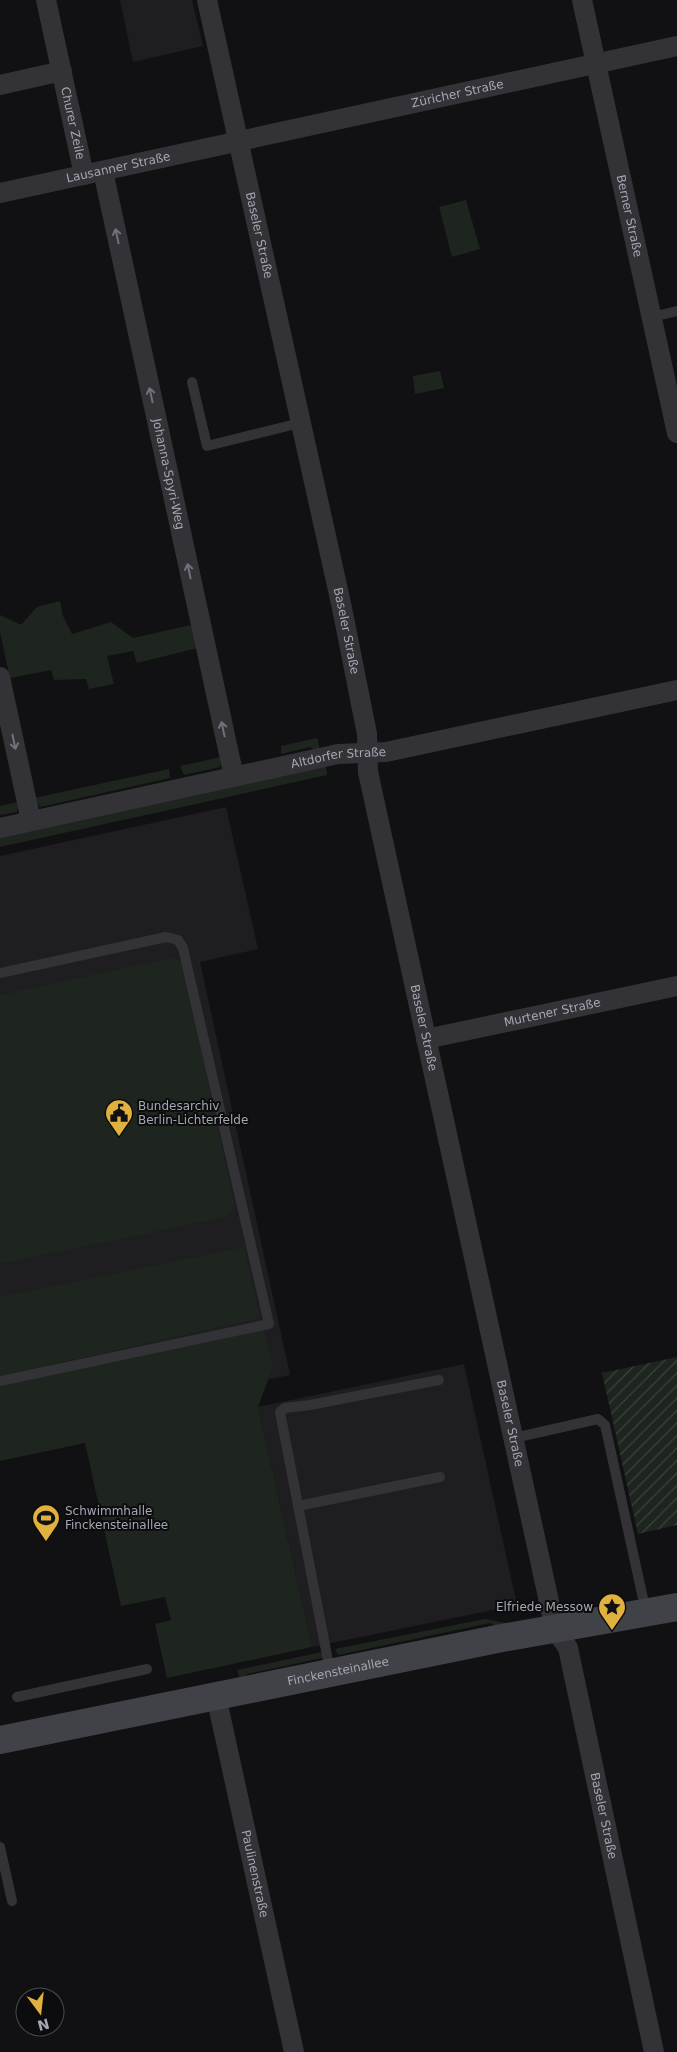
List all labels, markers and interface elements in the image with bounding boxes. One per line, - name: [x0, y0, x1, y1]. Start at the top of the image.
- street label: Züricher Straße: [410, 77, 505, 111]
- street label: Churer Zeile: [58, 85, 87, 161]
- street label: Lausanner Straße: [65, 149, 172, 185]
- street label: Berner Straße: [614, 173, 645, 258]
- street label: Baseler Straße: [243, 191, 276, 280]
- one-way arrow: [112, 228, 121, 244]
- one-way arrow: [146, 387, 155, 403]
- street label: Johanna-Spyri-Weg: [149, 416, 187, 531]
- one-way arrow: [184, 563, 193, 579]
- street label: Baseler Straße: [331, 586, 362, 675]
- one-way arrow: [218, 722, 228, 738]
- one-way arrow: [10, 734, 19, 750]
- street label: Altdorfer Straße: [290, 745, 386, 771]
- street label: Baseler Straße: [408, 983, 440, 1072]
- street label: Murtener Straße: [503, 995, 602, 1029]
- public building icon: Bundesarchiv Berlin-Lichterfelde: [104, 1098, 134, 1137]
- place label: Bundesarchiv Berlin-Lichterfelde: [138, 1099, 248, 1127]
- street label: Baseler Straße: [494, 1379, 526, 1468]
- sports icon: Schwimmhalle Finckensteinallee: [31, 1503, 61, 1542]
- place label: Schwimmhalle Finckensteinallee: [65, 1504, 168, 1532]
- place icon: Elfriede Messow: [597, 1592, 627, 1631]
- place label: Elfriede Messow: [496, 1600, 593, 1614]
- street label: Finckensteinallee: [286, 1654, 390, 1688]
- street label: Baseler Straße: [588, 1771, 620, 1860]
- street label: Paulinenstraße: [239, 1829, 271, 1919]
- north arrow: [15, 1987, 65, 2037]
- text: N: [36, 2015, 51, 2034]

